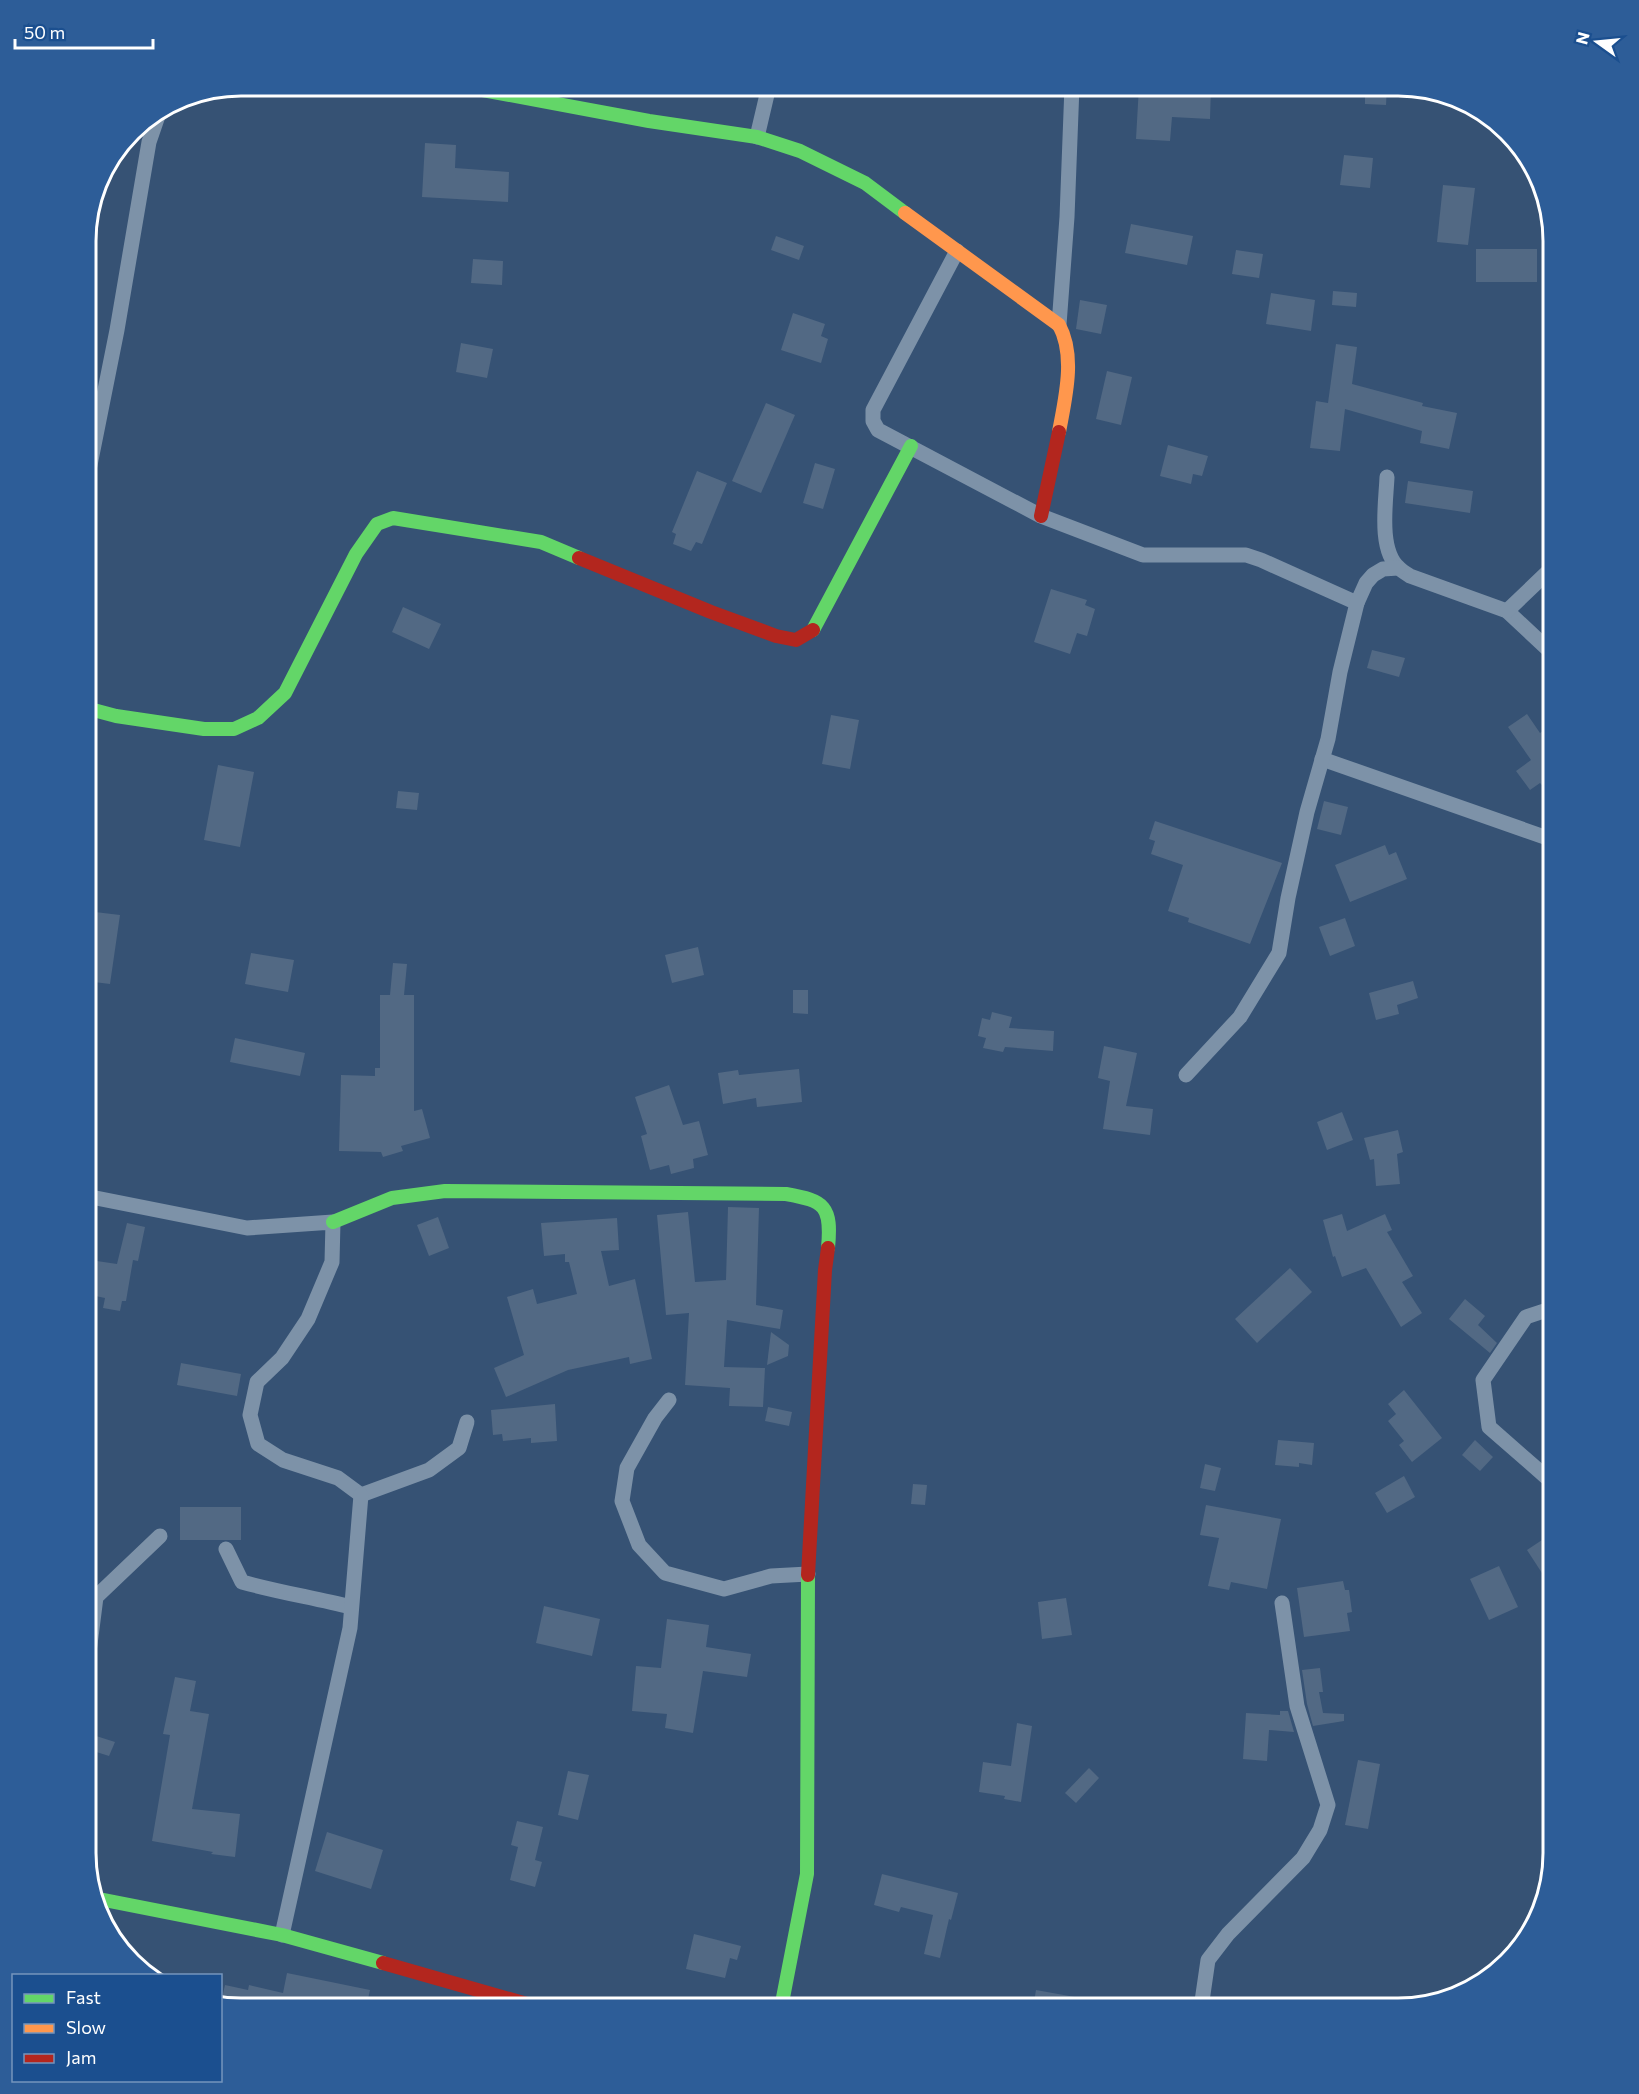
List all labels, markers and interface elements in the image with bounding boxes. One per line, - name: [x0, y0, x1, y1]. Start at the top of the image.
- scale bar: [15, 12, 153, 50]
- north arrow: [1567, 12, 1627, 72]
- text: 50 m: [24, 21, 65, 43]
- text: N: [1571, 30, 1593, 46]
- legend: [12, 1974, 222, 2082]
- text: Fast: [66, 1986, 101, 2008]
- text: Slow: [66, 2016, 106, 2038]
- text: Jam: [66, 2046, 96, 2068]

